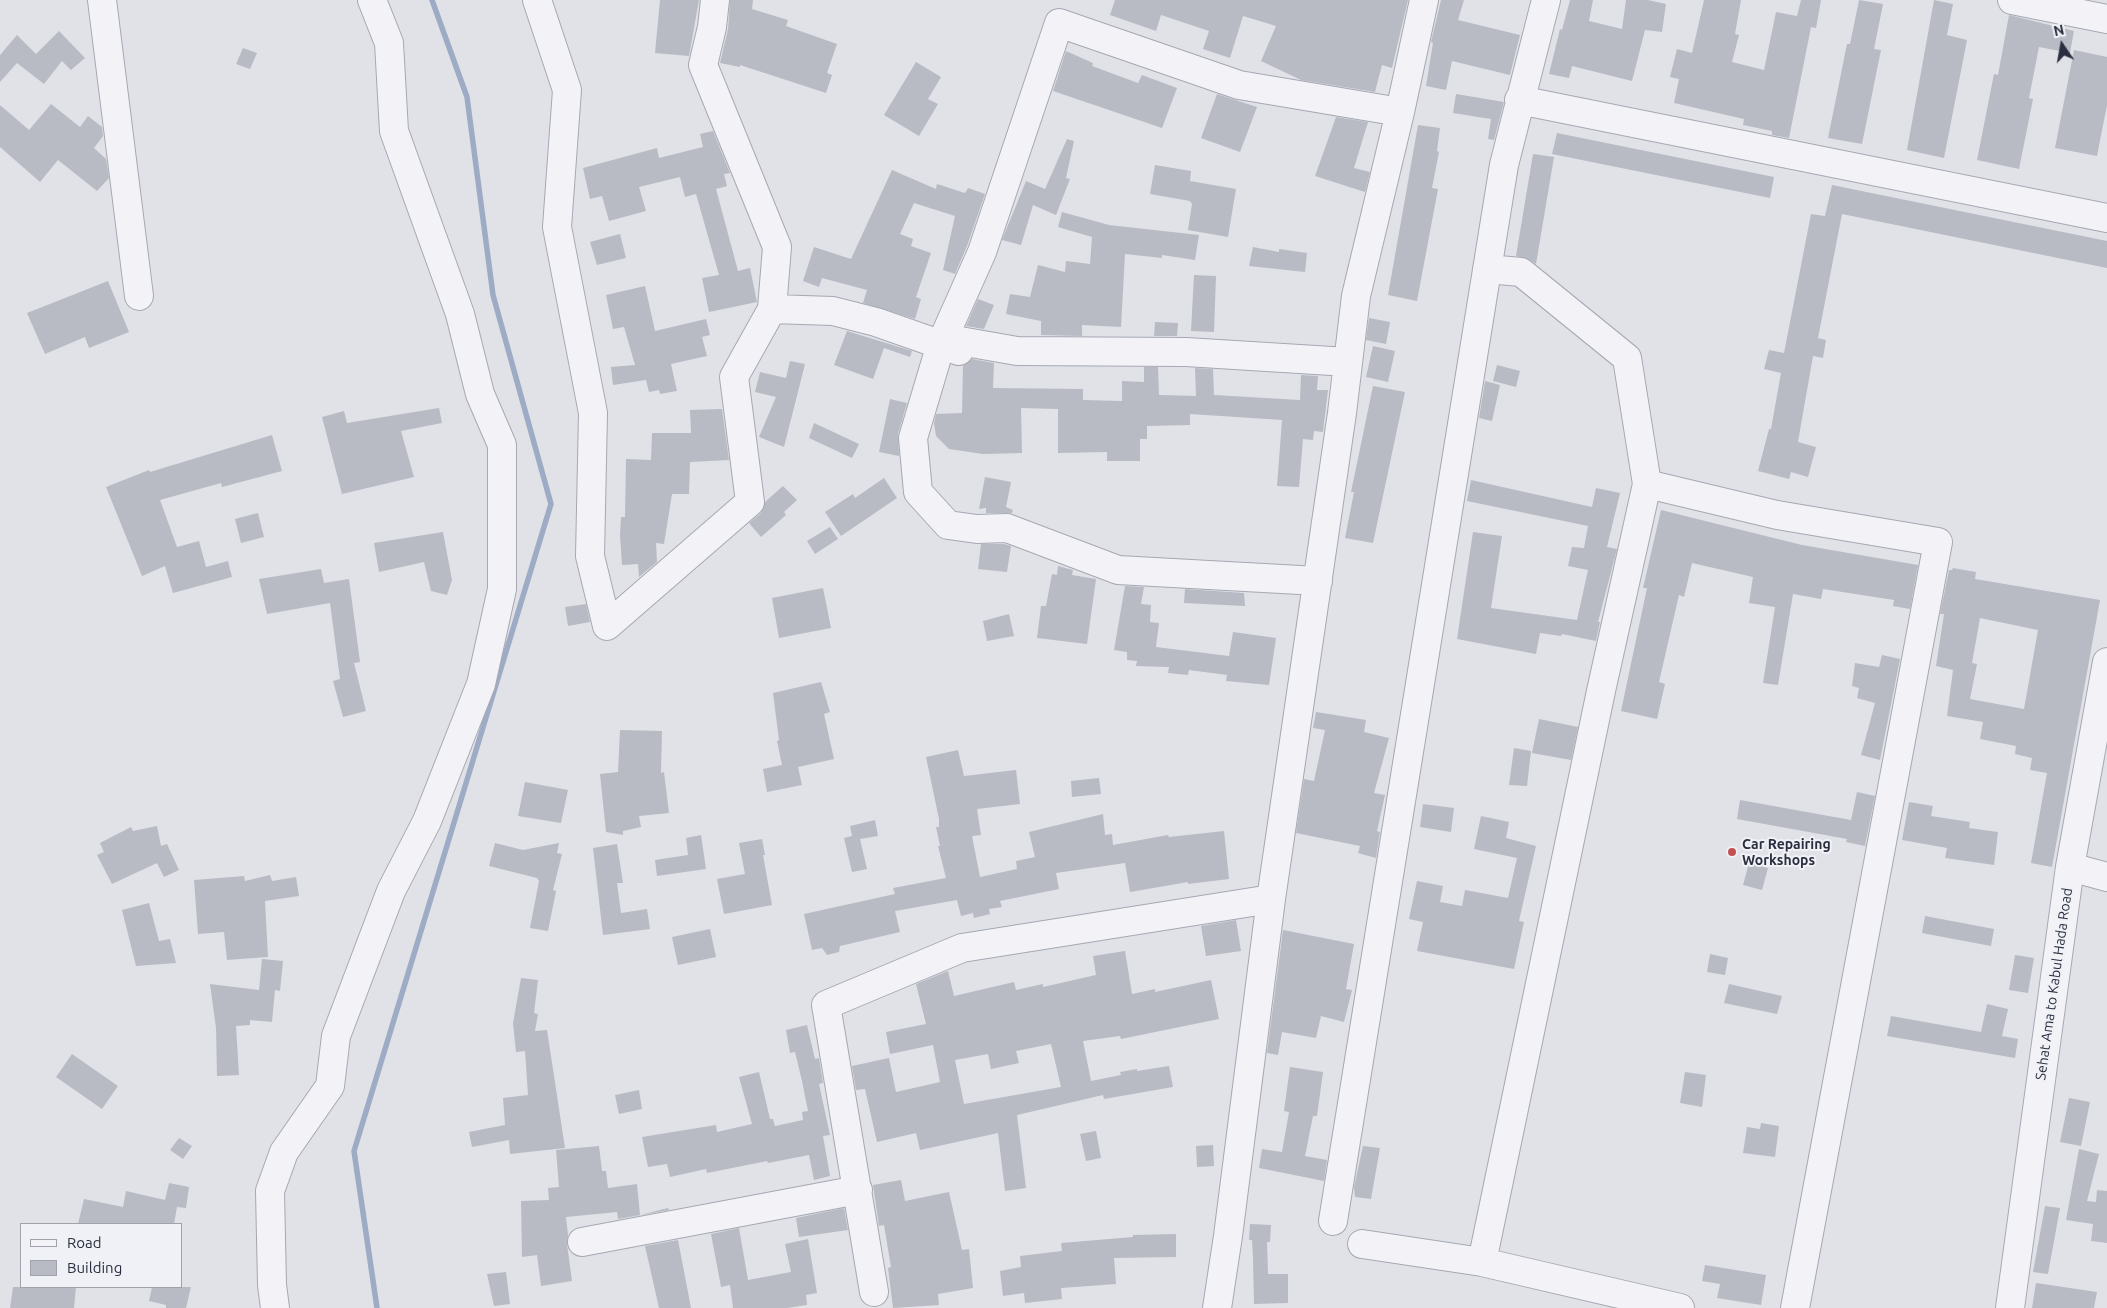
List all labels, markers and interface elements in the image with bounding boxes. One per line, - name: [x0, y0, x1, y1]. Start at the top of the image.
- north arrow: [2037, 20, 2087, 70]
- text: N: [2052, 21, 2066, 39]
- place label: Car Repairing Workshops: [1742, 836, 1831, 869]
- marker: Car Repairing Workshops: [1726, 846, 1738, 858]
- street label: Sehat Ama to Kabul Hada Road: [2032, 887, 2076, 1081]
- legend: [20, 1223, 182, 1288]
- text: Road: [67, 1234, 102, 1251]
- text: Building: [67, 1259, 122, 1276]

